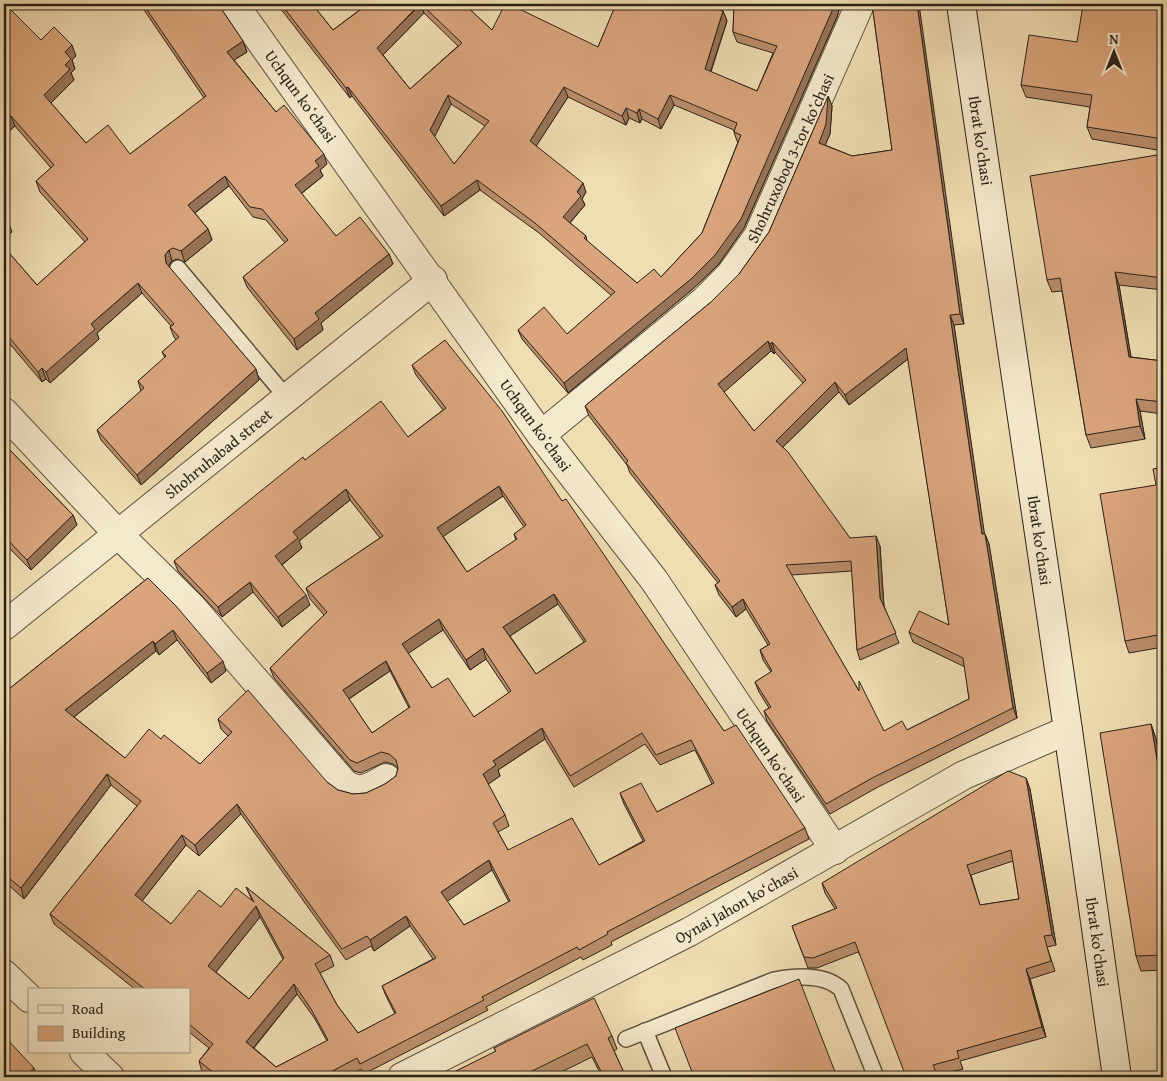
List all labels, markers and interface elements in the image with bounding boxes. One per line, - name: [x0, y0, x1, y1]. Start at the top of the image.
- north arrow: [1090, 28, 1140, 78]
- text: N: [1109, 29, 1119, 49]
- street label: Uchqun koʻchasi: [259, 45, 343, 148]
- street label: Shohruxobod 3-tor koʻchasi: [740, 69, 840, 247]
- street label: Ibrat ko'chasi: [963, 94, 1000, 188]
- street label: Uchqun koʻchasi: [494, 374, 578, 477]
- street label: Shohruhabad street: [159, 402, 278, 504]
- street label: Ibrat ko'chasi: [1022, 494, 1059, 587]
- street label: Uchqun koʻchasi: [730, 703, 812, 808]
- street label: Oynai Jahon ko‘chasi: [670, 860, 803, 949]
- street label: Ibrat ko'chasi: [1080, 895, 1116, 989]
- legend: [28, 988, 190, 1054]
- text: Road: [72, 998, 103, 1019]
- text: Building: [72, 1022, 126, 1043]

